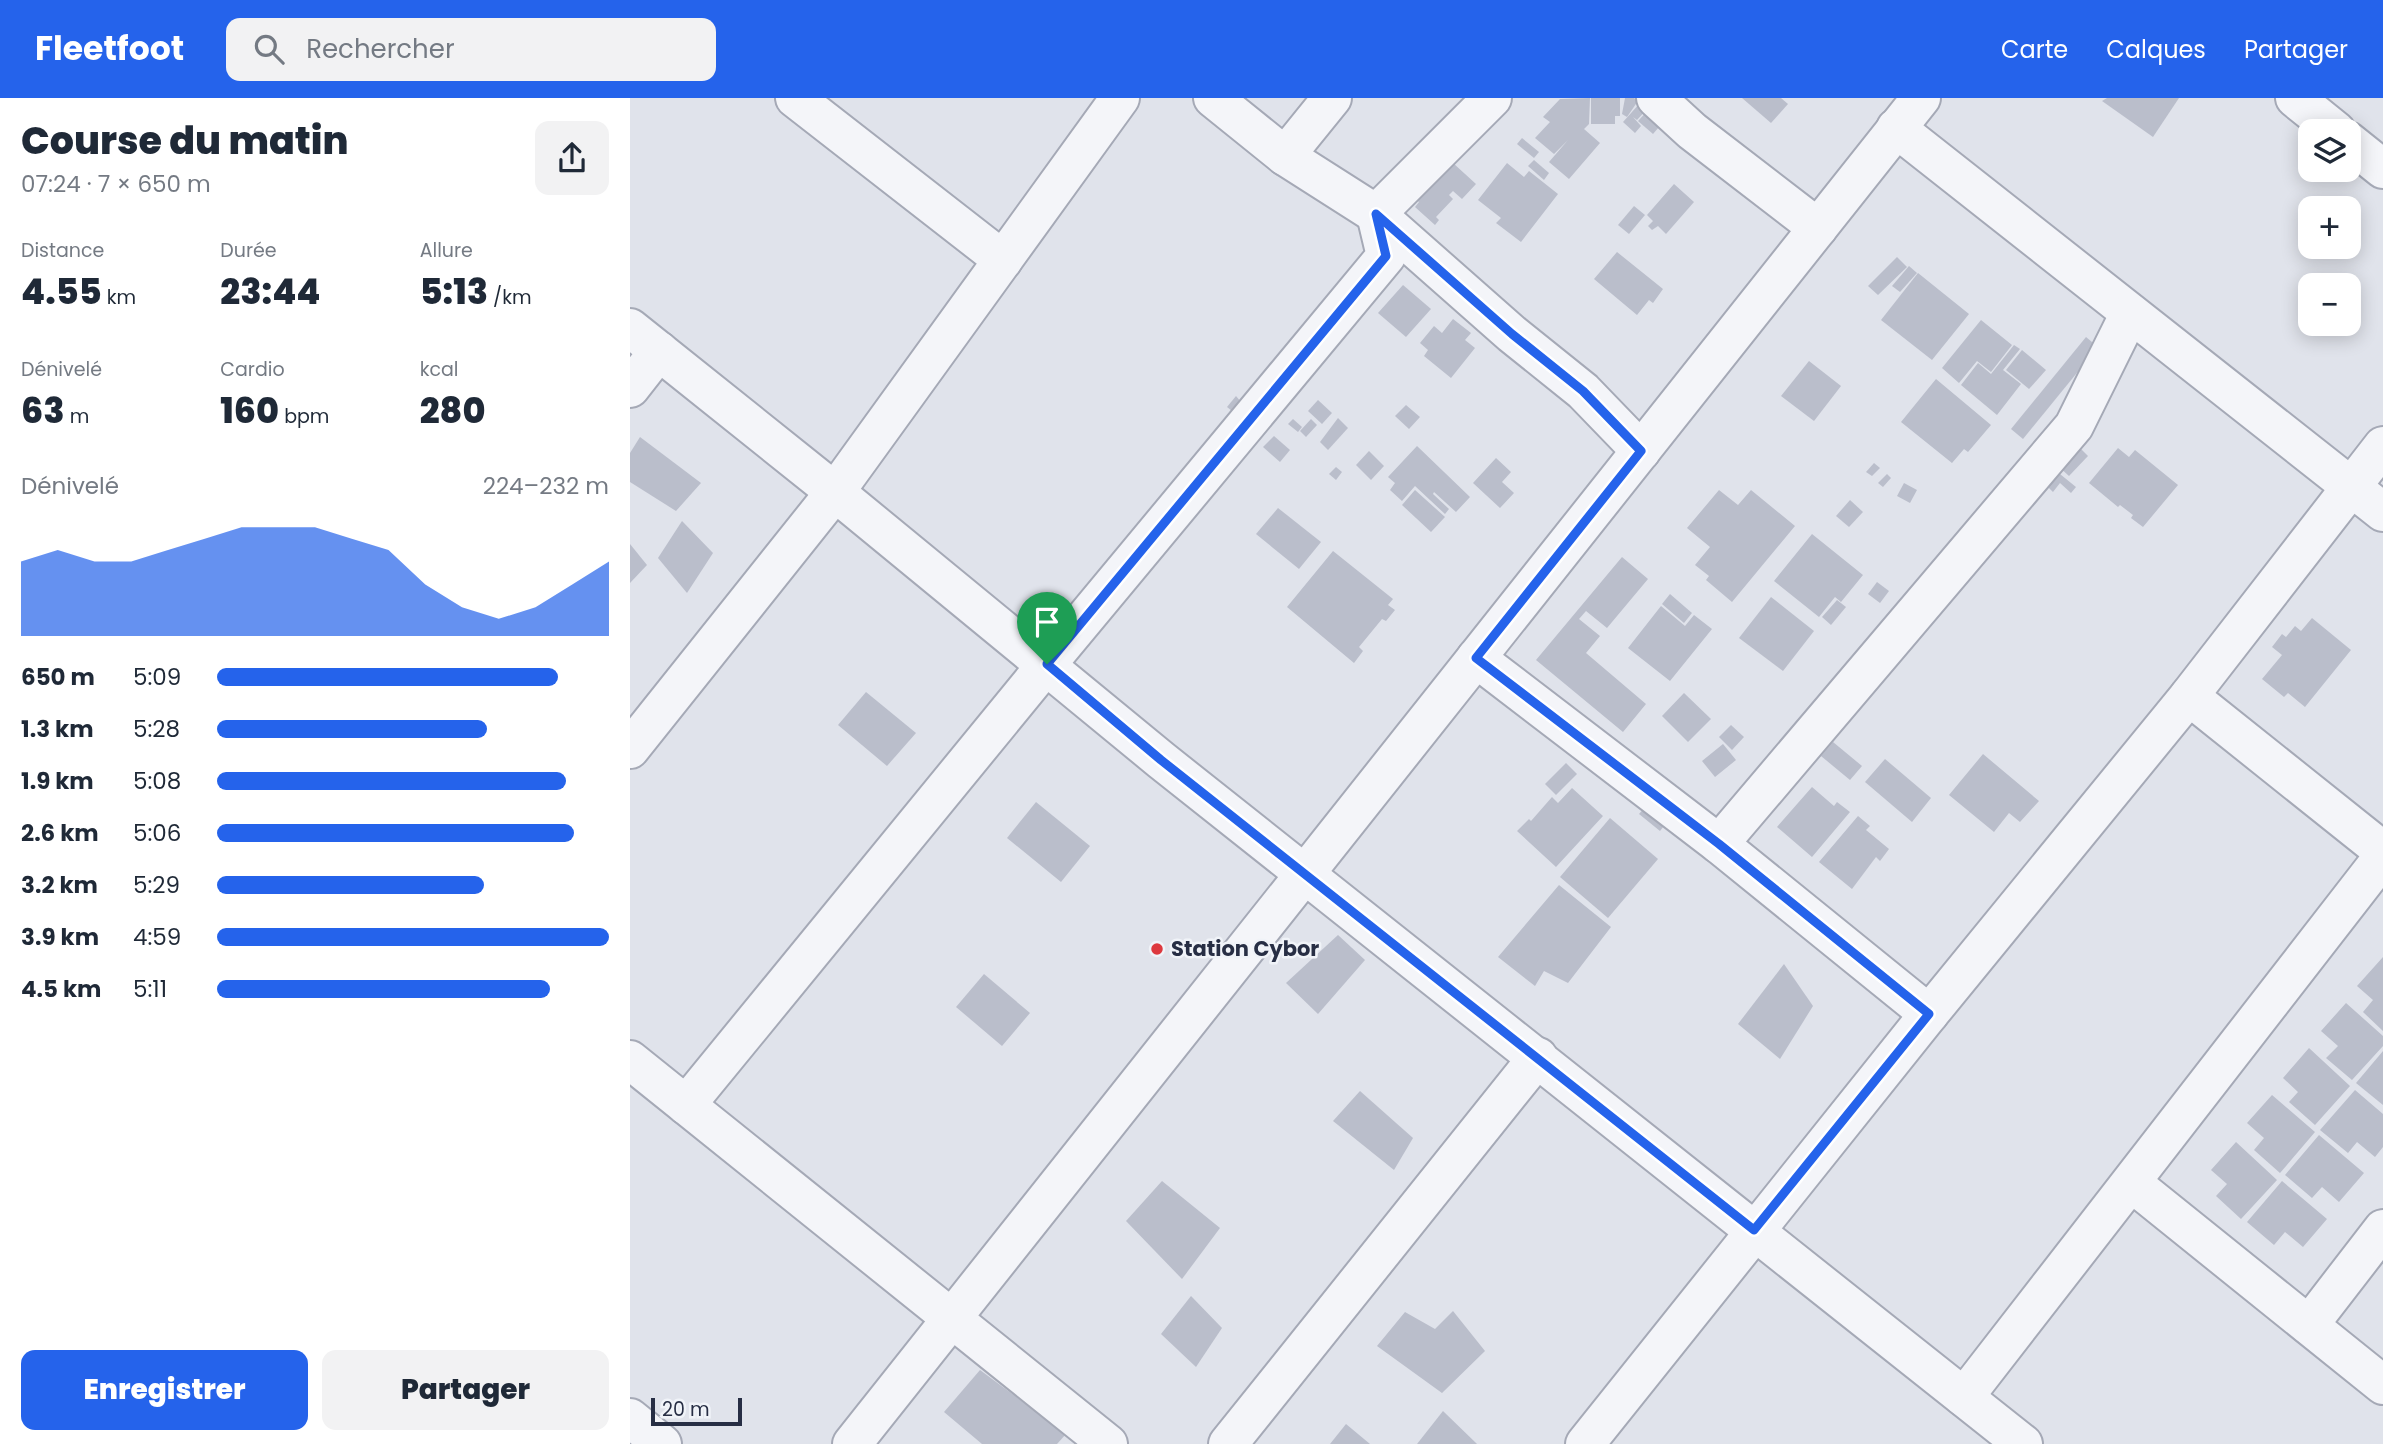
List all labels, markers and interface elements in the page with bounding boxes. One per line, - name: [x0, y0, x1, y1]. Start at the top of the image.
- search box: [226, 18, 716, 81]
- text: Fleetfoot: [35, 25, 184, 72]
- icon: search: [250, 30, 288, 68]
- text: Rechercher: [306, 31, 455, 67]
- text: Carte: [2001, 33, 2068, 66]
- text: Calques: [2106, 33, 2206, 66]
- text: Partager: [2244, 33, 2348, 66]
- text: Course du matin: [21, 114, 349, 167]
- map controls: [2298, 119, 2361, 336]
- button: layers: [2298, 119, 2361, 182]
- button: share: [535, 121, 609, 195]
- text: 07:24 · 7 × 650 m: [21, 168, 211, 200]
- button: +: [2298, 196, 2361, 259]
- text: Distance: [21, 237, 104, 264]
- text: Durée: [220, 237, 277, 264]
- text: Allure: [420, 237, 473, 264]
- text: 4.55: [21, 267, 102, 316]
- text: 23:44: [220, 267, 321, 316]
- text: 5:13: [420, 267, 488, 316]
- button: −: [2298, 273, 2361, 336]
- text: km: [102, 284, 136, 311]
- text: /km: [488, 284, 532, 311]
- text: Dénivelé: [21, 356, 102, 383]
- text: Cardio: [220, 356, 285, 383]
- text: kcal: [420, 356, 459, 383]
- text: 63: [21, 386, 65, 435]
- text: 160: [220, 386, 279, 435]
- text: 280: [420, 386, 485, 435]
- text: m: [65, 403, 89, 430]
- text: bpm: [279, 403, 329, 430]
- text: Dénivelé: [21, 470, 119, 502]
- text: 224–232 m: [483, 470, 609, 502]
- pin: [1017, 592, 1077, 664]
- icon: arrive: [1028, 603, 1066, 641]
- text: 650 m: [21, 661, 95, 693]
- text: 5:09: [133, 661, 181, 693]
- text: 1.3 km: [21, 713, 94, 745]
- text: 5:28: [133, 713, 180, 745]
- text: 1.9 km: [21, 765, 94, 797]
- text: 5:08: [133, 765, 181, 797]
- text: 2.6 km: [21, 817, 99, 849]
- text: 5:06: [133, 817, 181, 849]
- text: 3.2 km: [21, 869, 98, 901]
- text: 5:29: [133, 869, 180, 901]
- text: 3.9 km: [21, 921, 99, 953]
- text: 4:59: [133, 921, 181, 953]
- place label: Station Cybor: [1171, 934, 1319, 963]
- marker: Station Cybor: [1149, 941, 1165, 957]
- text: 4.5 km: [21, 973, 101, 1005]
- text: 5:11: [133, 973, 167, 1005]
- button: Enregistrer: [21, 1350, 308, 1430]
- button: Partager: [322, 1350, 609, 1430]
- scale bar: [651, 1395, 742, 1427]
- text: 20 m: [662, 1396, 710, 1423]

